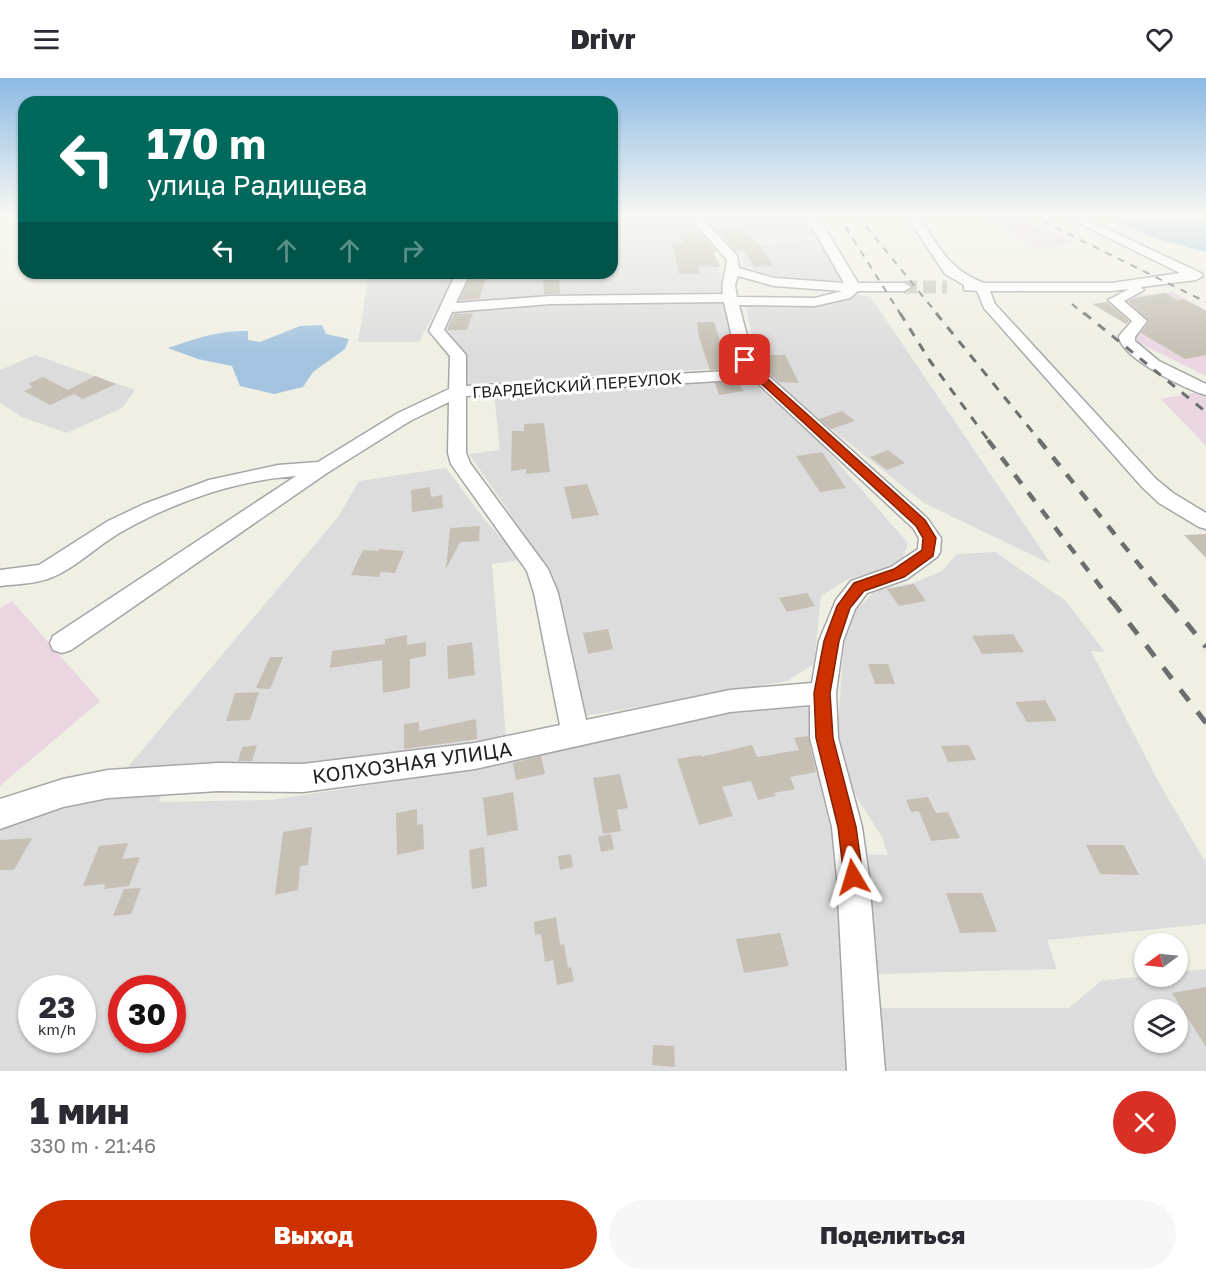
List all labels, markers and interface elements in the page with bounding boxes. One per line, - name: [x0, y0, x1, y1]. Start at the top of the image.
- icon: menu: [30, 23, 63, 56]
- text: Drivr: [570, 23, 636, 55]
- icon: heart: [1143, 23, 1176, 56]
- text: 170 m: [147, 118, 266, 168]
- icon: left: [48, 120, 126, 198]
- text: улица Радищева: [147, 169, 367, 201]
- icon: left: [207, 234, 240, 267]
- icon: ahead: [270, 234, 303, 267]
- icon: ahead: [333, 234, 366, 267]
- icon: right: [396, 234, 429, 267]
- pin: [719, 334, 770, 385]
- icon: arrive: [728, 343, 761, 376]
- street label: ГВАРДЕЙСКИЙ ПЕРЕУЛОК: [472, 368, 682, 402]
- street label: КОЛХОЗНАЯ УЛИЦА: [311, 736, 513, 788]
- position arrow: [821, 845, 885, 909]
- north arrow: [1134, 933, 1188, 987]
- map controls: [1134, 933, 1188, 1053]
- speed limit sign: 30: [108, 975, 186, 1053]
- text: 23: [39, 989, 75, 1025]
- button: layers: [1134, 999, 1188, 1053]
- text: km/h: [38, 1020, 76, 1038]
- text: 1 мин: [30, 1089, 129, 1132]
- button: close: [1113, 1091, 1176, 1154]
- text: 330 m · 21:46: [30, 1133, 156, 1157]
- button: Выход: [30, 1200, 597, 1269]
- button: Поделиться: [609, 1200, 1176, 1269]

